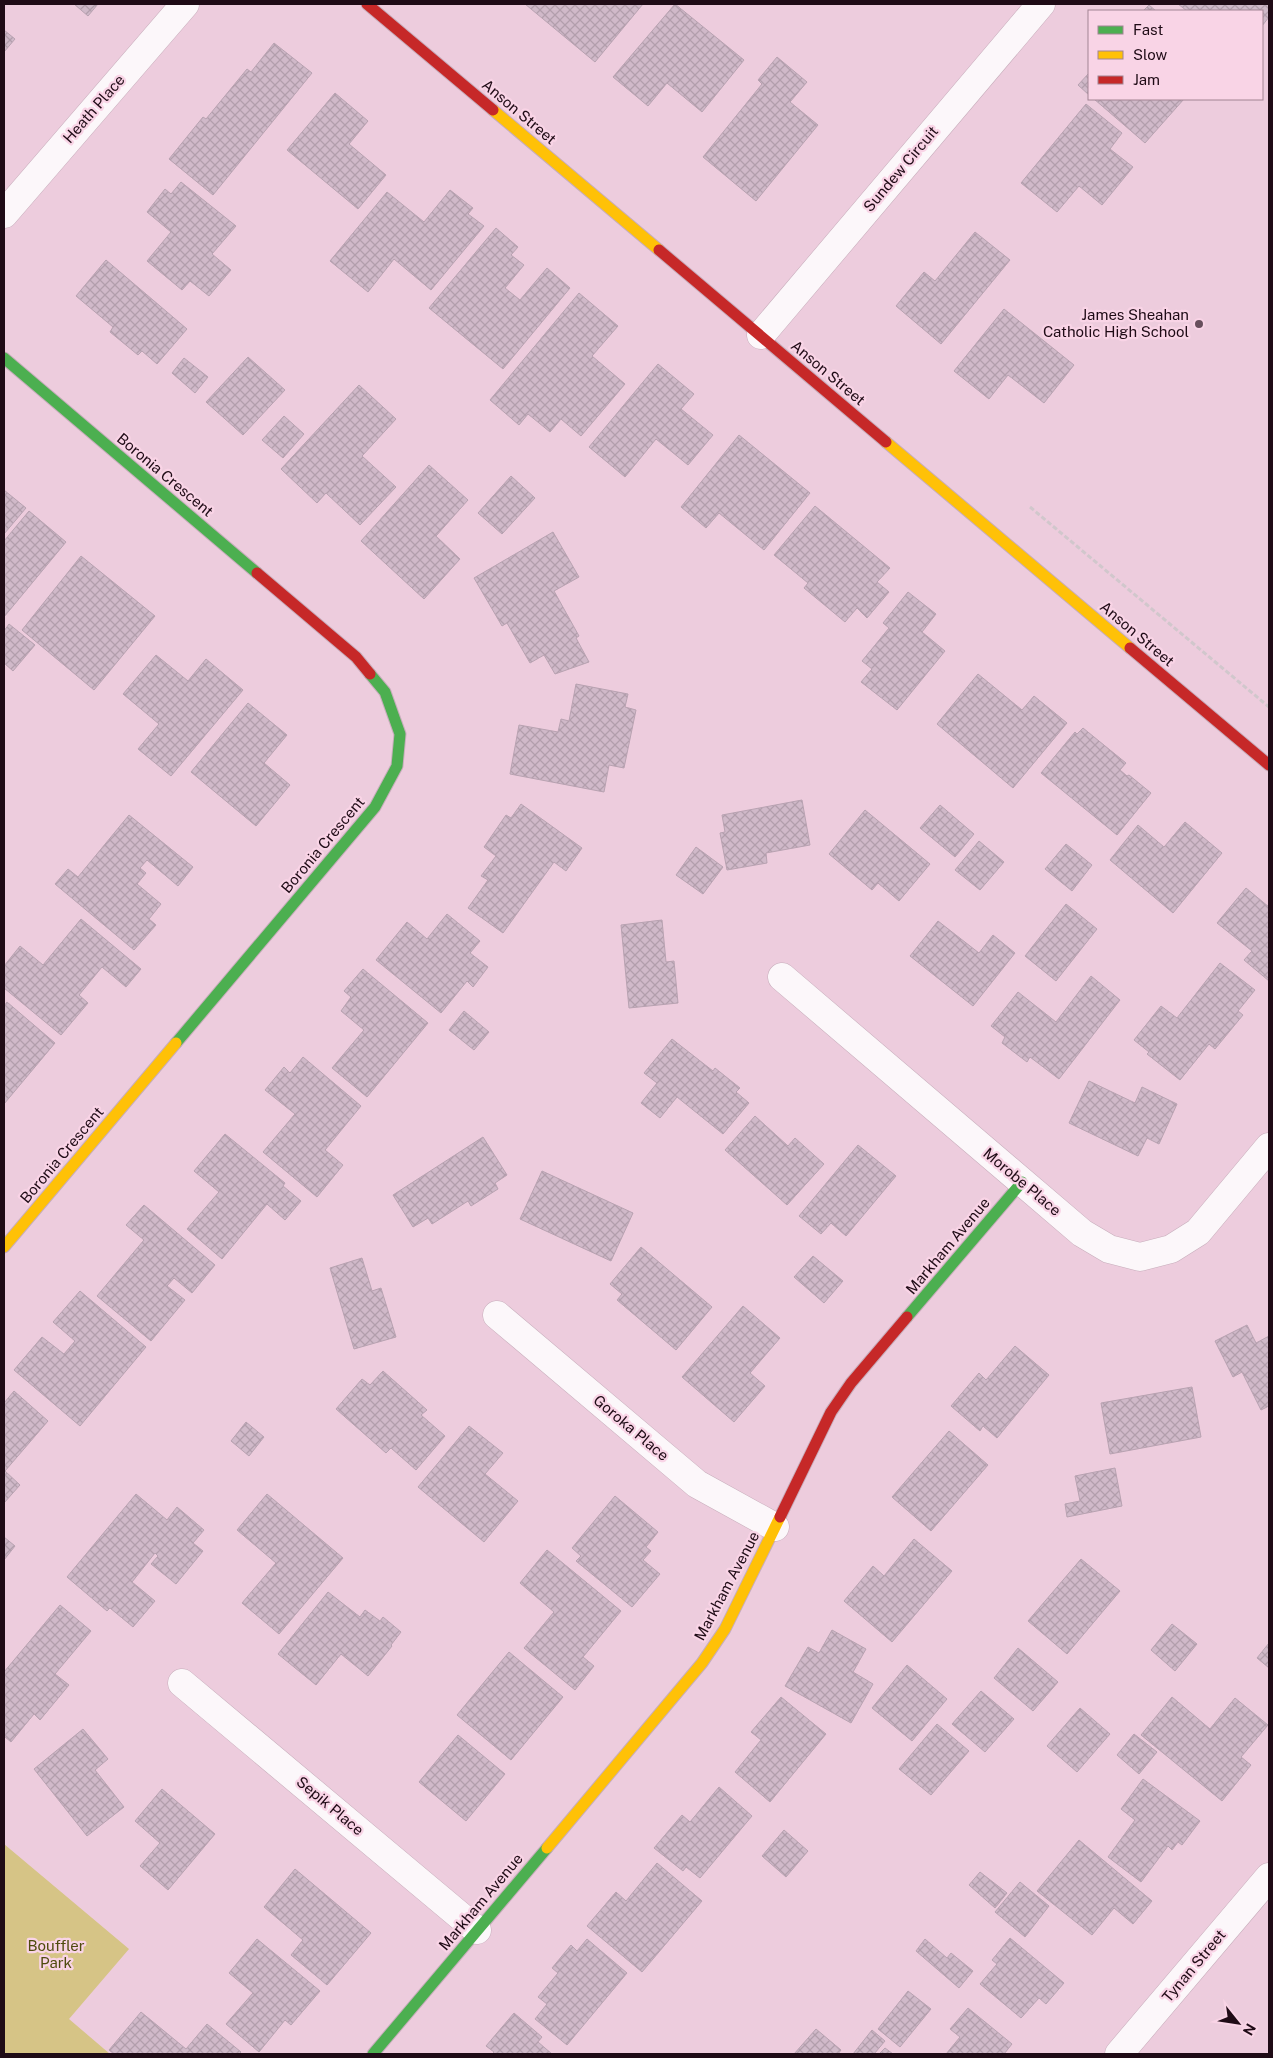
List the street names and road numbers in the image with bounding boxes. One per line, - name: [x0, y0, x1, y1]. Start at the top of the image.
- street label: Heath Place: [59, 71, 128, 146]
- street label: Anson Street: [479, 76, 560, 148]
- street label: Sundew Circuit: [860, 122, 941, 215]
- street label: Anson Street: [788, 337, 869, 409]
- street label: Boronia Crescent: [114, 430, 217, 520]
- street label: Anson Street: [1097, 598, 1178, 670]
- street label: Boronia Crescent: [278, 793, 368, 896]
- street label: Boronia Crescent: [17, 1103, 107, 1206]
- street label: Morobe Place: [980, 1144, 1064, 1219]
- street label: Markham Avenue: [902, 1194, 993, 1297]
- street label: Goroka Place: [590, 1391, 672, 1464]
- street label: Markham Avenue: [691, 1528, 762, 1643]
- street label: Sepik Place: [293, 1773, 367, 1839]
- street label: Markham Avenue: [435, 1850, 526, 1953]
- street label: Tynan Street: [1158, 1926, 1229, 2005]

